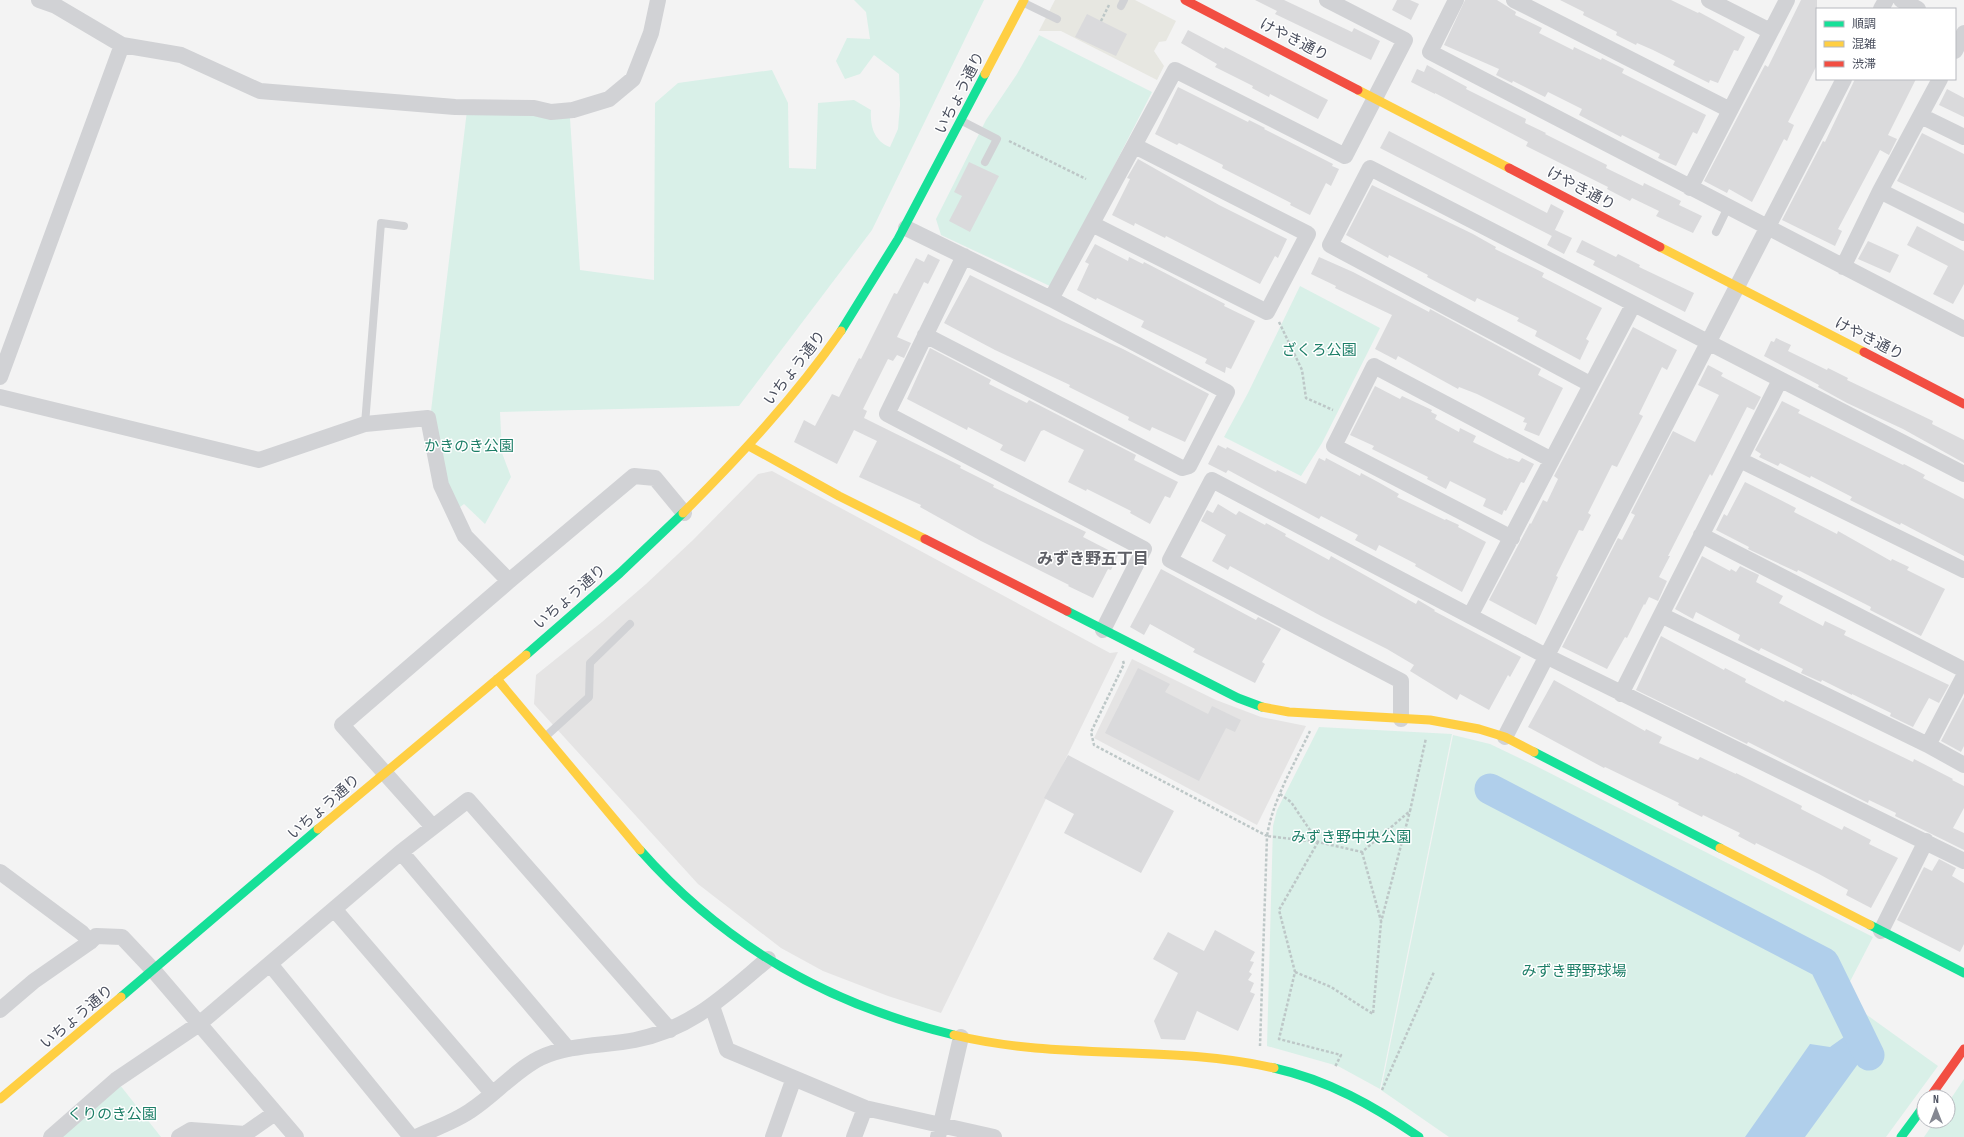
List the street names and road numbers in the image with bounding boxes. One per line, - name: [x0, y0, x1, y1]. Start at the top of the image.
- street label: けやき通り: [1256, 15, 1332, 65]
- street label: いちょう通り: [931, 49, 989, 137]
- street label: けやき通り: [1543, 163, 1619, 215]
- street label: けやき通り: [1831, 314, 1907, 364]
- street label: いちょう通り: [760, 327, 830, 409]
- street label: いちょう通り: [530, 560, 610, 634]
- street label: いちょう通り: [284, 770, 364, 844]
- street label: いちょう通り: [36, 981, 118, 1053]

